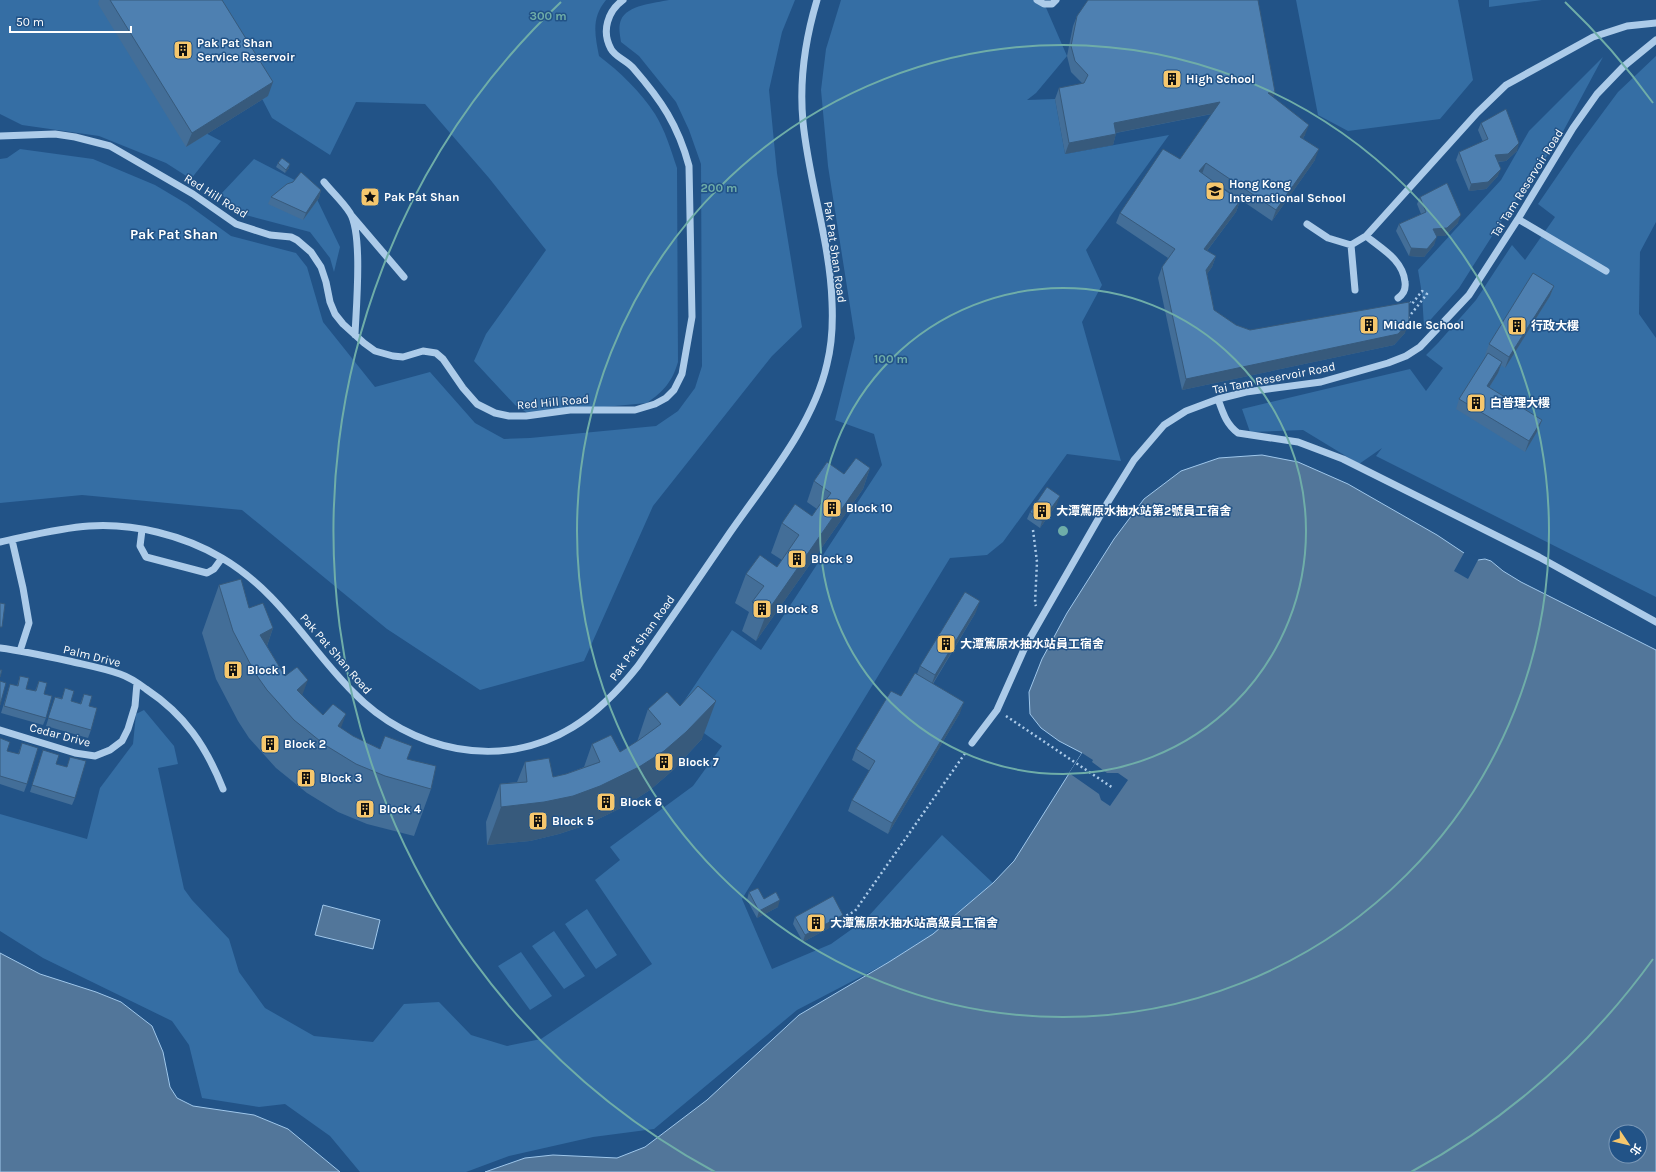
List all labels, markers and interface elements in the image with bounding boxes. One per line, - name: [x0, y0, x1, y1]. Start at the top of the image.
- scale bar: [10, 8, 131, 34]
- text: 300 m: [529, 9, 567, 23]
- text: 50 m: [16, 15, 44, 29]
- place label: Pak Pat Shan Service Reservoir: [197, 36, 295, 64]
- building icon: Pak Pat Shan Service Reservoir: [172, 39, 194, 61]
- building icon: High School: [1161, 68, 1183, 90]
- place label: High School: [1186, 72, 1255, 86]
- street label: Tai Tam Reservoir Road: [1488, 126, 1566, 240]
- street label: Red Hill Road: [182, 171, 250, 221]
- place label: Hong Kong International School: [1229, 177, 1346, 205]
- school or university icon: Hong Kong International School: [1204, 180, 1226, 202]
- text: 200 m: [701, 181, 737, 195]
- place icon: Pak Pat Shan: [359, 186, 381, 208]
- place label: Pak Pat Shan: [384, 190, 460, 204]
- street label: Pak Pat Shan Road: [821, 200, 849, 304]
- district label: Pak Pat Shan: [130, 226, 218, 243]
- building icon: Middle School: [1358, 314, 1380, 336]
- building icon: 行政大樓: [1506, 315, 1528, 337]
- place label: Middle School: [1383, 318, 1464, 332]
- place label: 行政大樓: [1531, 319, 1579, 333]
- text: 100 m: [874, 352, 908, 366]
- street label: Tai Tam Reservoir Road: [1211, 359, 1337, 397]
- street label: Red Hill Road: [516, 392, 590, 412]
- building icon: 白普理大樓: [1465, 392, 1487, 414]
- place label: 白普理大樓: [1490, 396, 1550, 410]
- building icon: Block 10: [821, 497, 843, 519]
- building icon: 大潭篤原水抽水站第2號員工宿舍: [1031, 500, 1053, 522]
- place label: Block 10: [846, 501, 893, 515]
- place label: 大潭篤原水抽水站第2號員工宿舍: [1056, 504, 1231, 518]
- centre of rings: [1056, 524, 1070, 538]
- building icon: Block 9: [786, 548, 808, 570]
- place label: Block 9: [811, 552, 853, 566]
- street label: Pak Pat Shan Road: [606, 593, 678, 683]
- building icon: Block 8: [751, 598, 773, 620]
- place label: Block 8: [776, 602, 819, 616]
- street label: Pak Pat Shan Road: [297, 611, 375, 697]
- building icon: 大潭篤原水抽水站員工宿舍: [935, 633, 957, 655]
- place label: 大潭篤原水抽水站員工宿舍: [960, 637, 1104, 651]
- street label: Palm Drive: [62, 642, 122, 670]
- building icon: Block 1: [222, 659, 244, 681]
- place label: Block 1: [247, 663, 286, 677]
- street label: Cedar Drive: [28, 720, 92, 750]
- building icon: Block 2: [259, 733, 281, 755]
- place label: Block 2: [284, 737, 326, 751]
- building icon: Block 7: [653, 751, 675, 773]
- place label: Block 7: [678, 755, 719, 769]
- building icon: Block 3: [295, 767, 317, 789]
- place label: Block 3: [320, 771, 362, 785]
- building icon: Block 6: [595, 791, 617, 813]
- place label: Block 6: [620, 795, 662, 809]
- building icon: Block 4: [354, 798, 376, 820]
- place label: Block 4: [379, 802, 421, 816]
- building icon: Block 5: [527, 810, 549, 832]
- place label: Block 5: [552, 814, 594, 828]
- building icon: 大潭篤原水抽水站高級員工宿舍: [805, 912, 827, 934]
- place label: 大潭篤原水抽水站高級員工宿舍: [830, 916, 998, 930]
- north arrow: [1608, 1124, 1648, 1164]
- text: 北: [1627, 1141, 1644, 1158]

